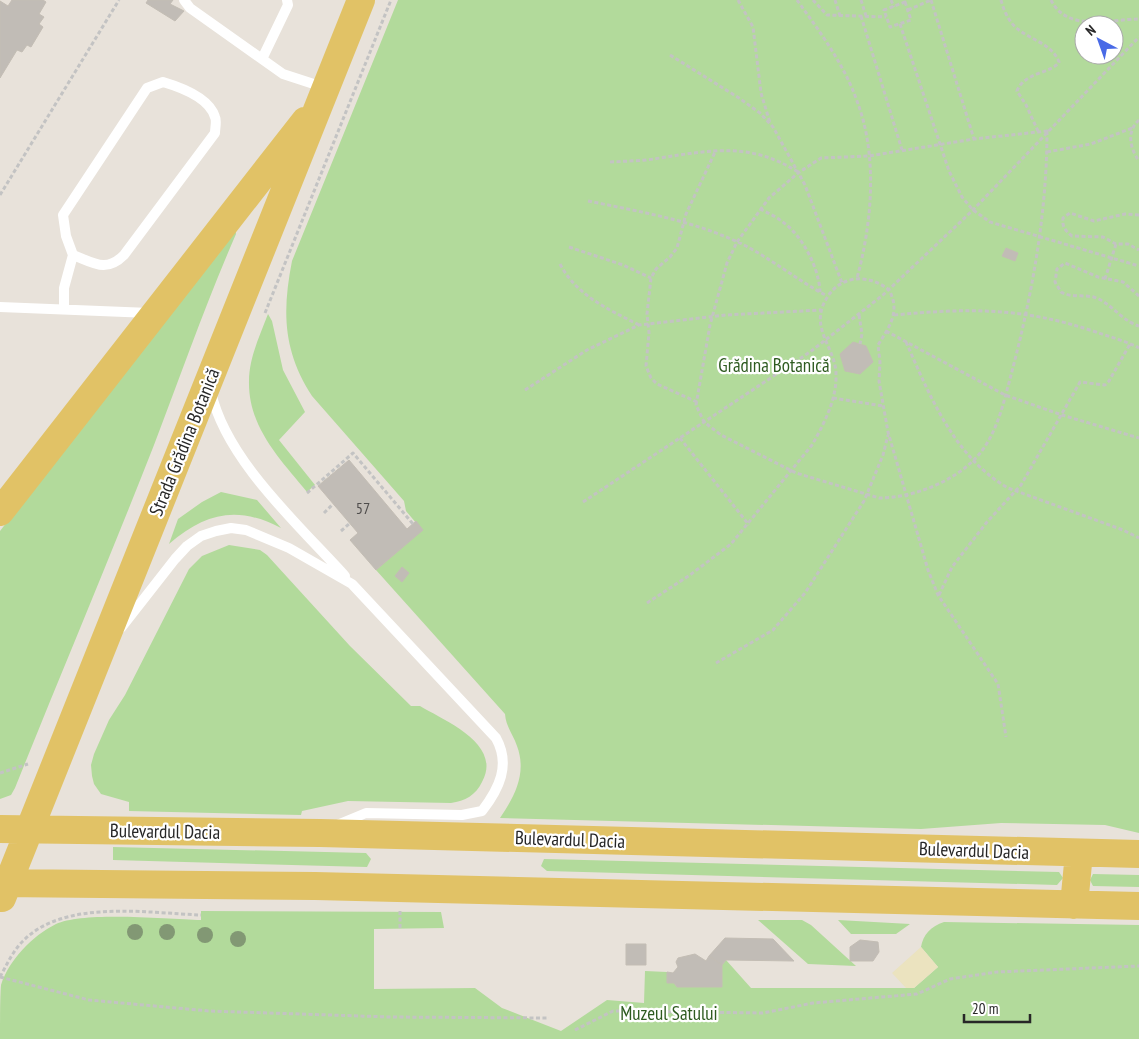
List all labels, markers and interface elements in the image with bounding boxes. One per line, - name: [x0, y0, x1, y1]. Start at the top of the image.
- north arrow: [1074, 15, 1124, 65]
- text: N: [1082, 21, 1099, 39]
- park label: Grădina Botanică: [718, 353, 830, 377]
- street label: Strada Grădina Botanică: [143, 365, 225, 519]
- house number: 57: [356, 498, 370, 518]
- street label: Bulevardul Dacia: [110, 818, 220, 844]
- street label: Bulevardul Dacia: [514, 825, 626, 853]
- street label: Bulevardul Dacia: [918, 836, 1030, 864]
- scale bar: [964, 992, 1030, 1024]
- text: 20 m: [972, 999, 998, 1018]
- park label: Muzeul Satului: [620, 1001, 718, 1025]

